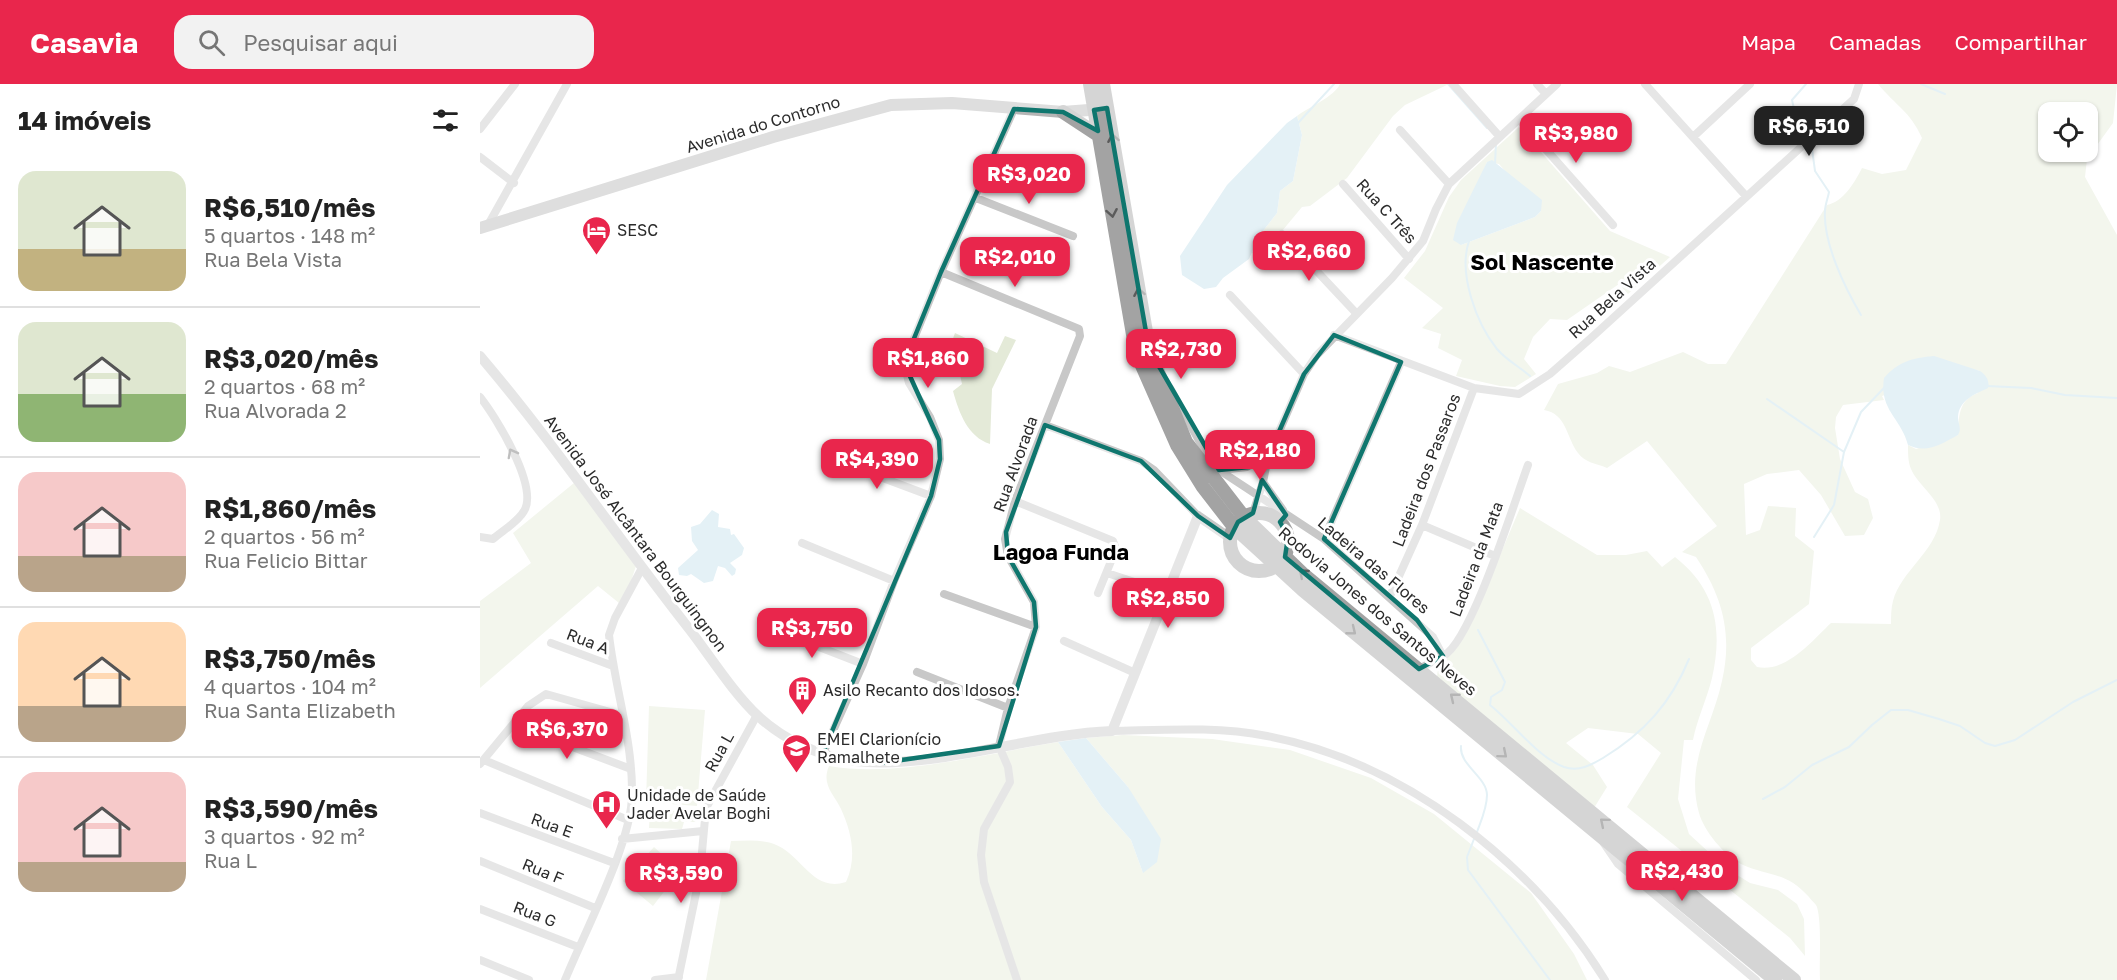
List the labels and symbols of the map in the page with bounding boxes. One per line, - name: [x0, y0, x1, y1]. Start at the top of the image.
- street label: Avenida do Contorno: [684, 91, 842, 157]
- pin: R$6,510: [1754, 106, 1864, 157]
- pin: R$3,980: [1521, 113, 1631, 164]
- one-way arrow: [1107, 133, 1119, 143]
- pin: R$3,020: [974, 154, 1084, 205]
- street label: Rua C Três: [1353, 174, 1421, 248]
- one-way arrow: [1105, 208, 1118, 218]
- hotel icon: SESC: [580, 214, 612, 256]
- place label: SESC: [617, 220, 658, 240]
- pin: R$2,660: [1254, 231, 1364, 282]
- pin: R$2,010: [960, 237, 1070, 288]
- district label: Sol Nascente: [1470, 248, 1614, 275]
- street label: Rua Bela Vista: [1564, 254, 1660, 342]
- one-way arrow: [1133, 287, 1146, 297]
- pin: R$2,730: [1126, 329, 1236, 380]
- pin: R$1,860: [873, 338, 983, 389]
- street label: Ladeira dos Passaros: [1388, 391, 1464, 549]
- street label: Avenida José Alcântara Bourguingnon: [540, 411, 732, 655]
- street label: Rua Alvorada: [988, 413, 1042, 515]
- pin: R$2,180: [1205, 430, 1315, 481]
- pin: R$4,390: [822, 439, 932, 490]
- one-way arrow: [508, 448, 519, 459]
- street label: Ladeira da Mata: [1445, 499, 1507, 619]
- street label: Ladeira das Flores: [1314, 512, 1434, 618]
- street label: Rodovia Jones dos Santos Neves: [1275, 522, 1481, 700]
- district label: Lagoa Funda: [993, 538, 1129, 565]
- one-way arrow: [1299, 569, 1310, 580]
- pin: R$2,850: [1113, 578, 1223, 629]
- pin: R$3,750: [757, 608, 867, 659]
- street label: Rua A: [564, 624, 612, 658]
- one-way arrow: [1345, 624, 1356, 635]
- building icon: Asilo Recanto dos Idosos.: [786, 674, 818, 716]
- place label: Asilo Recanto dos Idosos.: [823, 680, 1020, 700]
- one-way arrow: [1450, 693, 1461, 704]
- pin: R$6,370: [512, 709, 622, 760]
- street label: Rua L: [700, 729, 738, 775]
- place label: EMEI Clarionício Ramalhete: [817, 729, 941, 767]
- school or university icon: EMEI Clarionício Ramalhete: [780, 732, 812, 774]
- one-way arrow: [1496, 747, 1507, 758]
- place label: Unidade de Saúde Jader Avelar Boghi: [627, 785, 771, 823]
- hospital icon: Unidade de Saúde Jader Avelar Boghi: [590, 788, 622, 830]
- street label: Rua E: [528, 808, 576, 842]
- one-way arrow: [1599, 818, 1610, 829]
- pin: R$2,430: [1627, 851, 1737, 902]
- pin: R$3,590: [626, 853, 736, 904]
- street label: Rua F: [519, 854, 567, 888]
- street label: Rua G: [511, 897, 559, 931]

